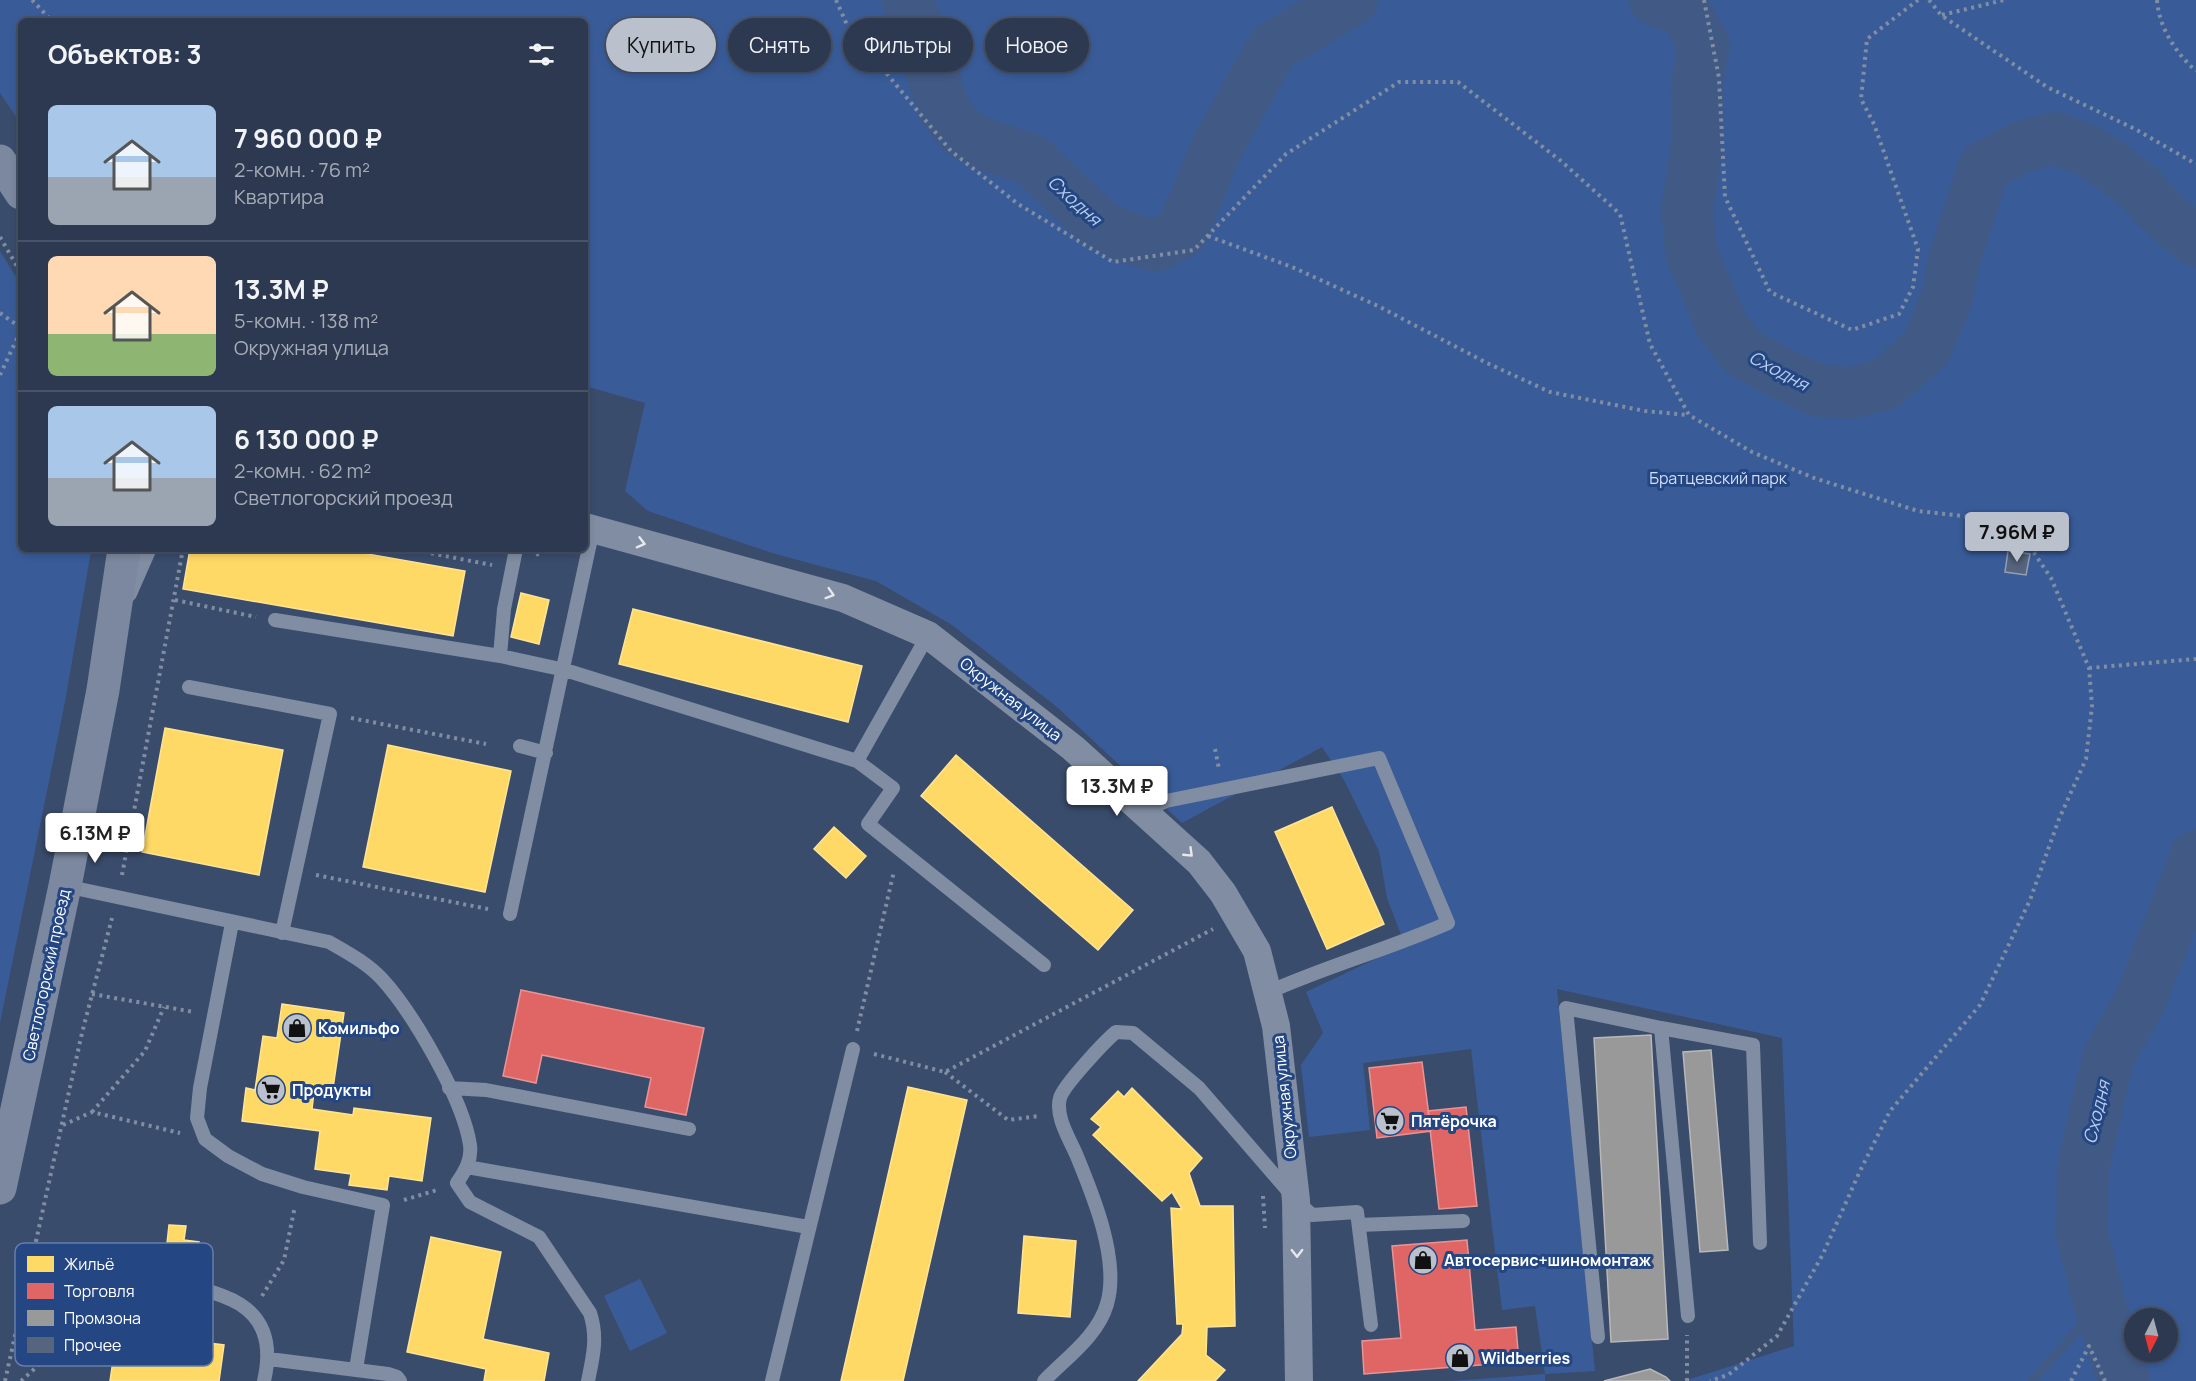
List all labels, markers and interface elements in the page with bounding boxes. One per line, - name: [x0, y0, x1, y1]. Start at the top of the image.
- chip: Купить: [606, 18, 716, 72]
- chip: Снять: [728, 18, 831, 72]
- chip: Фильтры: [843, 18, 973, 72]
- chip: Новое: [985, 18, 1089, 72]
- text: Объектов: 3: [48, 36, 202, 72]
- icon: filters: [525, 38, 558, 71]
- text: 7 960 000 ₽: [234, 120, 382, 156]
- icon: home: [96, 129, 168, 201]
- text: 2-комн. · 76 m²: [234, 156, 370, 183]
- water label: Сходня: [1043, 170, 1108, 232]
- text: Квартира: [234, 183, 324, 210]
- text: 13.3M ₽: [234, 271, 329, 307]
- icon: home: [96, 280, 168, 352]
- text: 5-комн. · 138 m²: [234, 307, 378, 334]
- text: Окружная улица: [234, 334, 389, 361]
- water label: Сходня: [1745, 344, 1815, 397]
- text: 6 130 000 ₽: [234, 421, 379, 457]
- icon: home: [96, 430, 168, 502]
- text: 2-комн. · 62 m²: [234, 457, 371, 484]
- park label: Братцевский парк: [1649, 467, 1788, 489]
- text: Светлогорский проезд: [234, 484, 453, 511]
- pin: 7.96M ₽: [1962, 512, 2072, 563]
- text: 7.96M ₽: [1979, 518, 2055, 545]
- one-way arrow: [636, 535, 646, 548]
- one-way arrow: [824, 587, 835, 599]
- street label: Окружная улица: [955, 652, 1067, 746]
- pin: 13.3M ₽: [1062, 766, 1172, 817]
- text: 13.3M ₽: [1081, 772, 1153, 799]
- pin: 6.13M ₽: [40, 813, 150, 864]
- text: 6.13M ₽: [59, 819, 131, 846]
- one-way arrow: [1182, 845, 1193, 856]
- street label: Светлогорский проезд: [17, 887, 75, 1063]
- shop icon: Комильфо: [281, 1012, 313, 1044]
- place label: Комильфо: [318, 1017, 400, 1039]
- street label: Окружная улица: [1267, 1034, 1301, 1160]
- supermarket icon: Продукты: [255, 1074, 287, 1106]
- water label: Сходня: [2077, 1076, 2115, 1146]
- place label: Продукты: [292, 1079, 371, 1101]
- supermarket icon: Пятёрочка: [1374, 1105, 1406, 1137]
- place label: Пятёрочка: [1411, 1110, 1497, 1132]
- legend: [15, 1243, 213, 1366]
- shop icon: Автосервис+шиномонтаж: [1407, 1244, 1439, 1276]
- one-way arrow: [1291, 1249, 1303, 1258]
- place label: Автосервис+шиномонтаж: [1444, 1249, 1652, 1271]
- text: Жильё: [64, 1253, 114, 1275]
- text: Торговля: [64, 1280, 135, 1302]
- text: Промзона: [64, 1307, 141, 1329]
- north arrow: [2124, 1308, 2178, 1362]
- map controls: [2124, 1308, 2178, 1362]
- text: Прочее: [64, 1334, 121, 1356]
- shop icon: Wildberries: [1444, 1342, 1476, 1374]
- place label: Wildberries: [1481, 1347, 1571, 1369]

